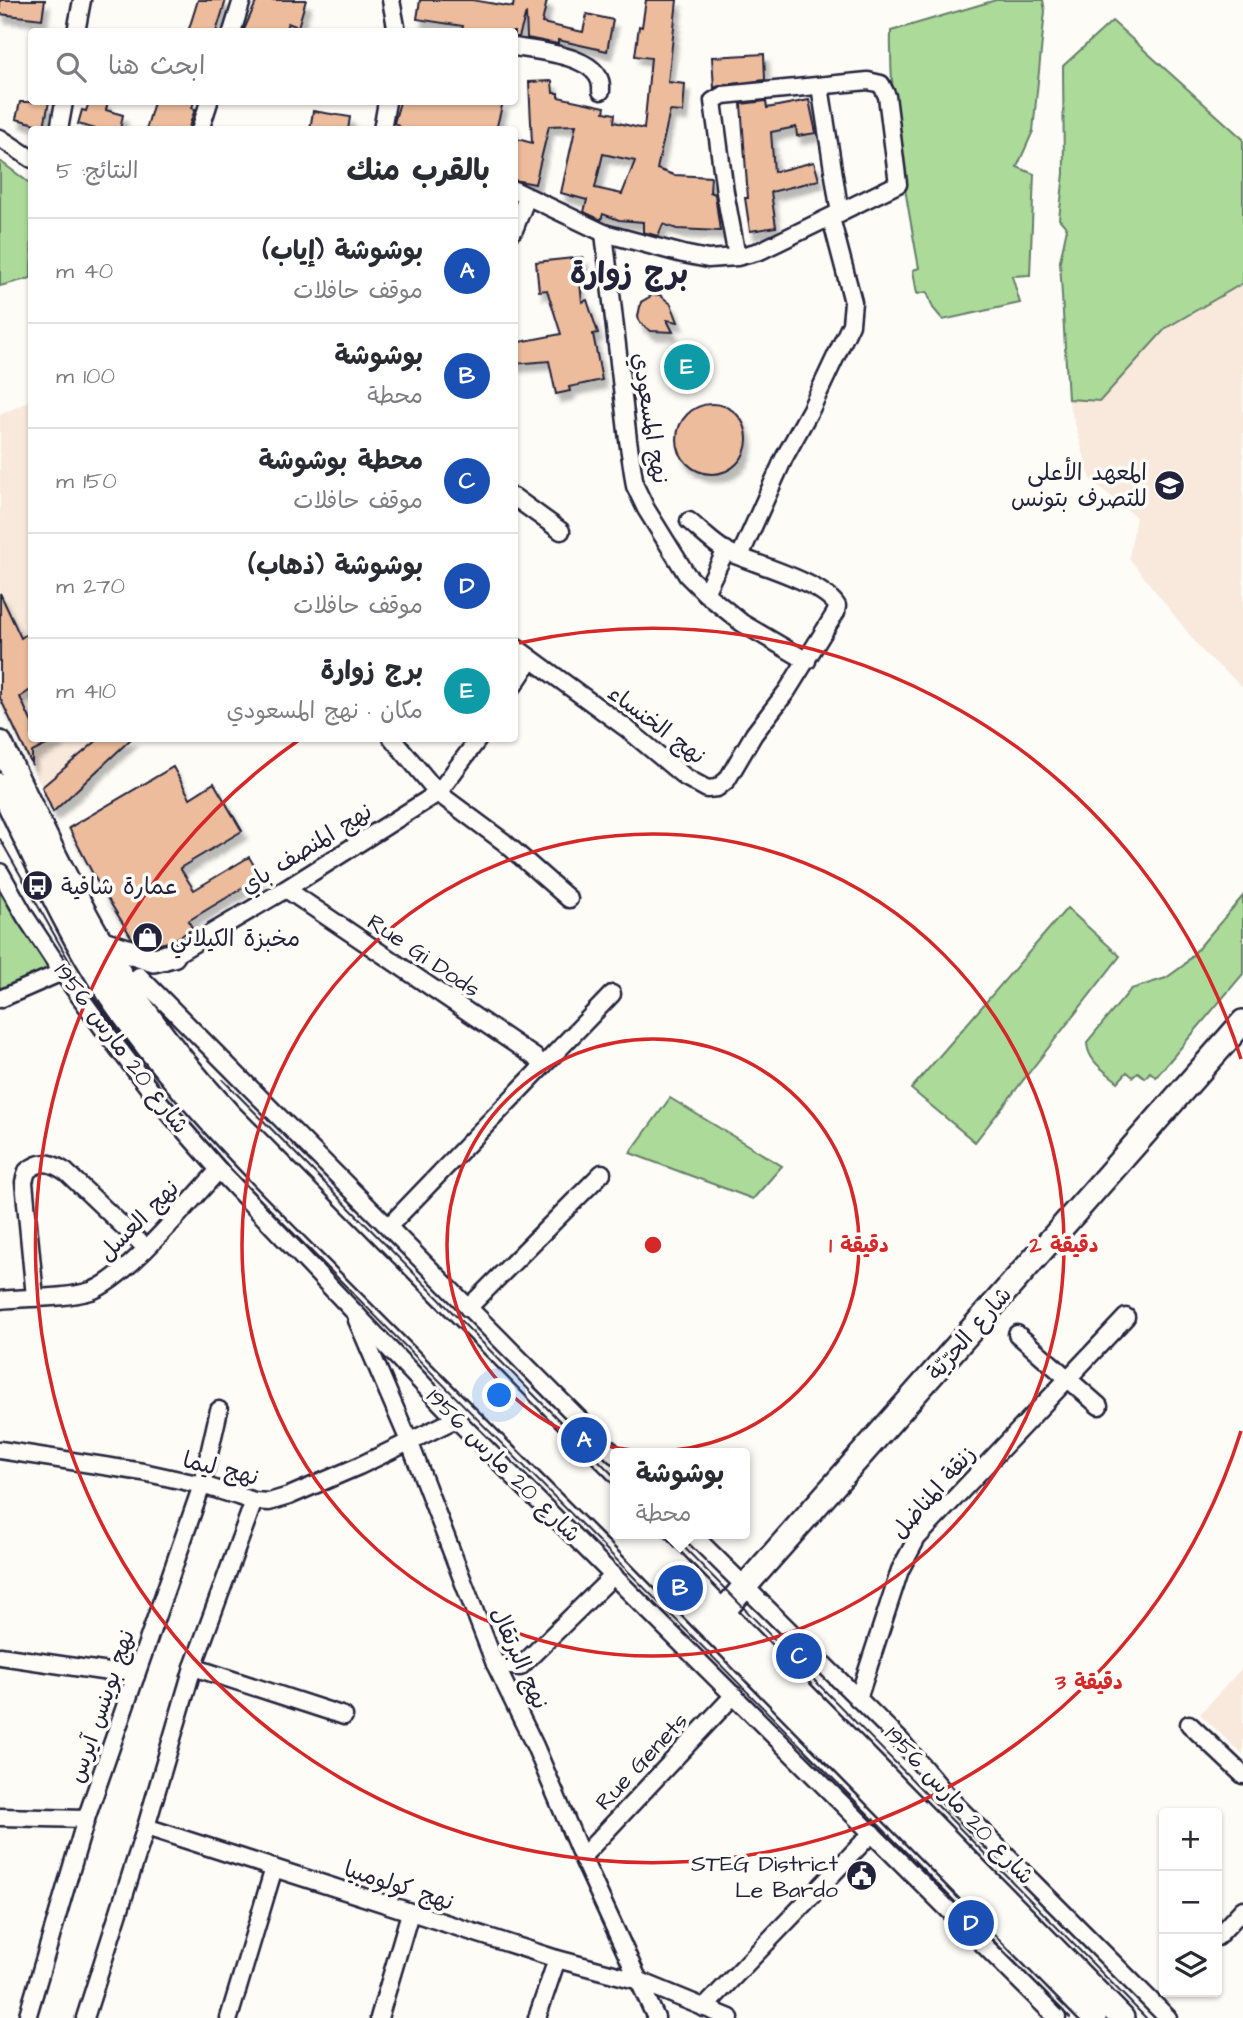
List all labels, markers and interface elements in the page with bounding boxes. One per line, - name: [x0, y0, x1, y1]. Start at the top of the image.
- search box: [28, 28, 518, 105]
- icon: search: [52, 48, 90, 86]
- text: ابحث هنا: [108, 48, 205, 84]
- text: بالقرب منك: [346, 150, 490, 192]
- text: النتائج: 5: [56, 155, 138, 187]
- text: بوشوشة (إياب): [263, 233, 423, 269]
- district label: برج زوارة: [570, 253, 688, 295]
- text: 40 m: [56, 255, 113, 287]
- text: A: [460, 255, 474, 287]
- text: موقف حافلات: [293, 275, 423, 307]
- text: بوشوشة: [334, 338, 423, 374]
- pin: E: [664, 341, 710, 393]
- street label: نهج المسعودي: [624, 350, 676, 486]
- text: 100 m: [56, 360, 115, 392]
- text: B: [459, 360, 475, 392]
- text: محطة: [367, 380, 423, 412]
- text: محطة بوشوشة: [259, 443, 423, 479]
- place label: المعهد الأعلى للتصرف بتونس: [1011, 456, 1147, 515]
- text: 150 m: [56, 465, 117, 497]
- text: C: [459, 465, 475, 497]
- school or university icon: المعهد الأعلى للتصرف بتونس: [1153, 468, 1187, 502]
- text: موقف حافلات: [293, 485, 423, 517]
- text: بوشوشة (ذهاب): [248, 548, 423, 584]
- text: 270 m: [56, 570, 125, 602]
- text: D: [460, 570, 474, 602]
- text: موقف حافلات: [293, 590, 423, 622]
- text: برج زوارة: [321, 653, 423, 689]
- text: 410 m: [56, 675, 116, 707]
- text: E: [460, 675, 474, 707]
- street label: نهج الخنساء: [601, 677, 712, 772]
- text: مكان · نهج المسعودي: [226, 695, 423, 727]
- street label: نهج المنصف باي: [235, 796, 378, 902]
- bus stop icon: عمارة شافية: [21, 869, 55, 903]
- place label: عمارة شافية: [61, 871, 178, 903]
- street label: Rue Gi Dods: [361, 906, 486, 1005]
- shop icon: مخبزة الكيلاني: [130, 921, 164, 955]
- place label: مخبزة الكيلاني: [170, 923, 300, 959]
- street label: شارع 20 مارس 1956: [46, 957, 196, 1141]
- street label: نهج العسل: [91, 1173, 187, 1269]
- text: 1 دقيقة: [829, 1231, 889, 1260]
- text: 2 دقيقة: [1029, 1231, 1098, 1260]
- centre of rings: [641, 1233, 665, 1257]
- street label: شارع الحرّيّة: [920, 1280, 1020, 1388]
- your location: [482, 1378, 516, 1412]
- street label: شارع 20 مارس 1956: [419, 1381, 588, 1550]
- pin: A: [561, 1414, 607, 1466]
- street label: زنقة المناضل: [884, 1439, 983, 1546]
- street label: نهج ليما: [179, 1444, 262, 1494]
- popup: [610, 1448, 750, 1539]
- text: بوشوشة: [636, 1456, 724, 1492]
- text: محطة: [636, 1498, 691, 1530]
- pin: B: [657, 1562, 703, 1614]
- street label: نهج البرتقال: [482, 1602, 556, 1715]
- street label: نهج بوينس آيرس: [61, 1625, 143, 1787]
- pin: C: [776, 1630, 822, 1682]
- text: 3 دقيقة: [1054, 1668, 1123, 1697]
- street label: Rue Genets: [588, 1706, 695, 1818]
- street label: شارع 20 مارس 1956: [877, 1719, 1041, 1892]
- map controls: [1159, 1808, 1222, 1997]
- button: +: [1159, 1808, 1222, 1871]
- place label: STEG District Le Bardo: [691, 1848, 839, 1906]
- street label: نهج كولومبيا: [340, 1853, 458, 1919]
- public building icon: STEG District Le Bardo: [844, 1859, 878, 1893]
- button: −: [1159, 1871, 1222, 1934]
- pin: D: [948, 1897, 994, 1949]
- button: layers: [1159, 1934, 1222, 1997]

